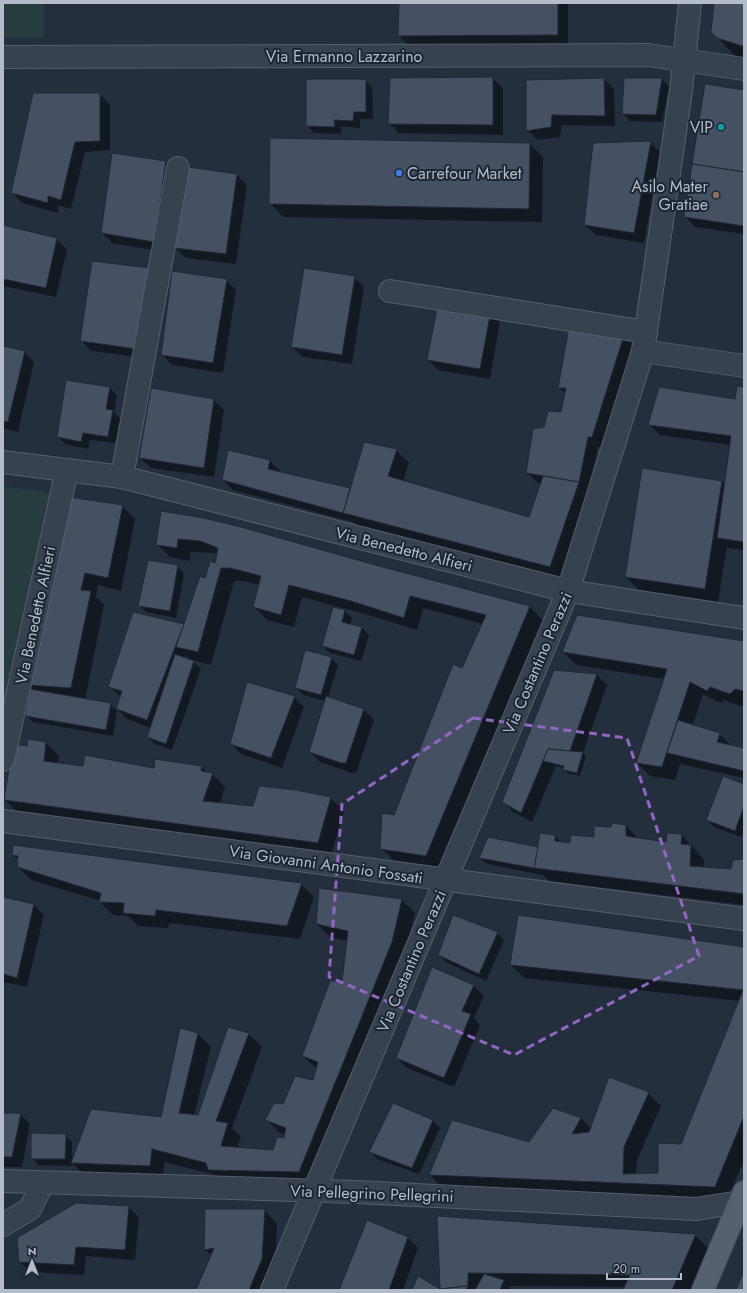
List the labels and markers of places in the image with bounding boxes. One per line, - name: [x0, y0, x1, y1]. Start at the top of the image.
- place label: VIP: [690, 116, 713, 139]
- marker: VIP: [716, 122, 726, 132]
- place label: Carrefour Market: [407, 162, 522, 185]
- marker: Carrefour Market: [394, 168, 404, 178]
- place label: Asilo Mater Gratiae: [631, 175, 709, 216]
- marker: Asilo Mater Gratiae: [711, 190, 721, 200]

